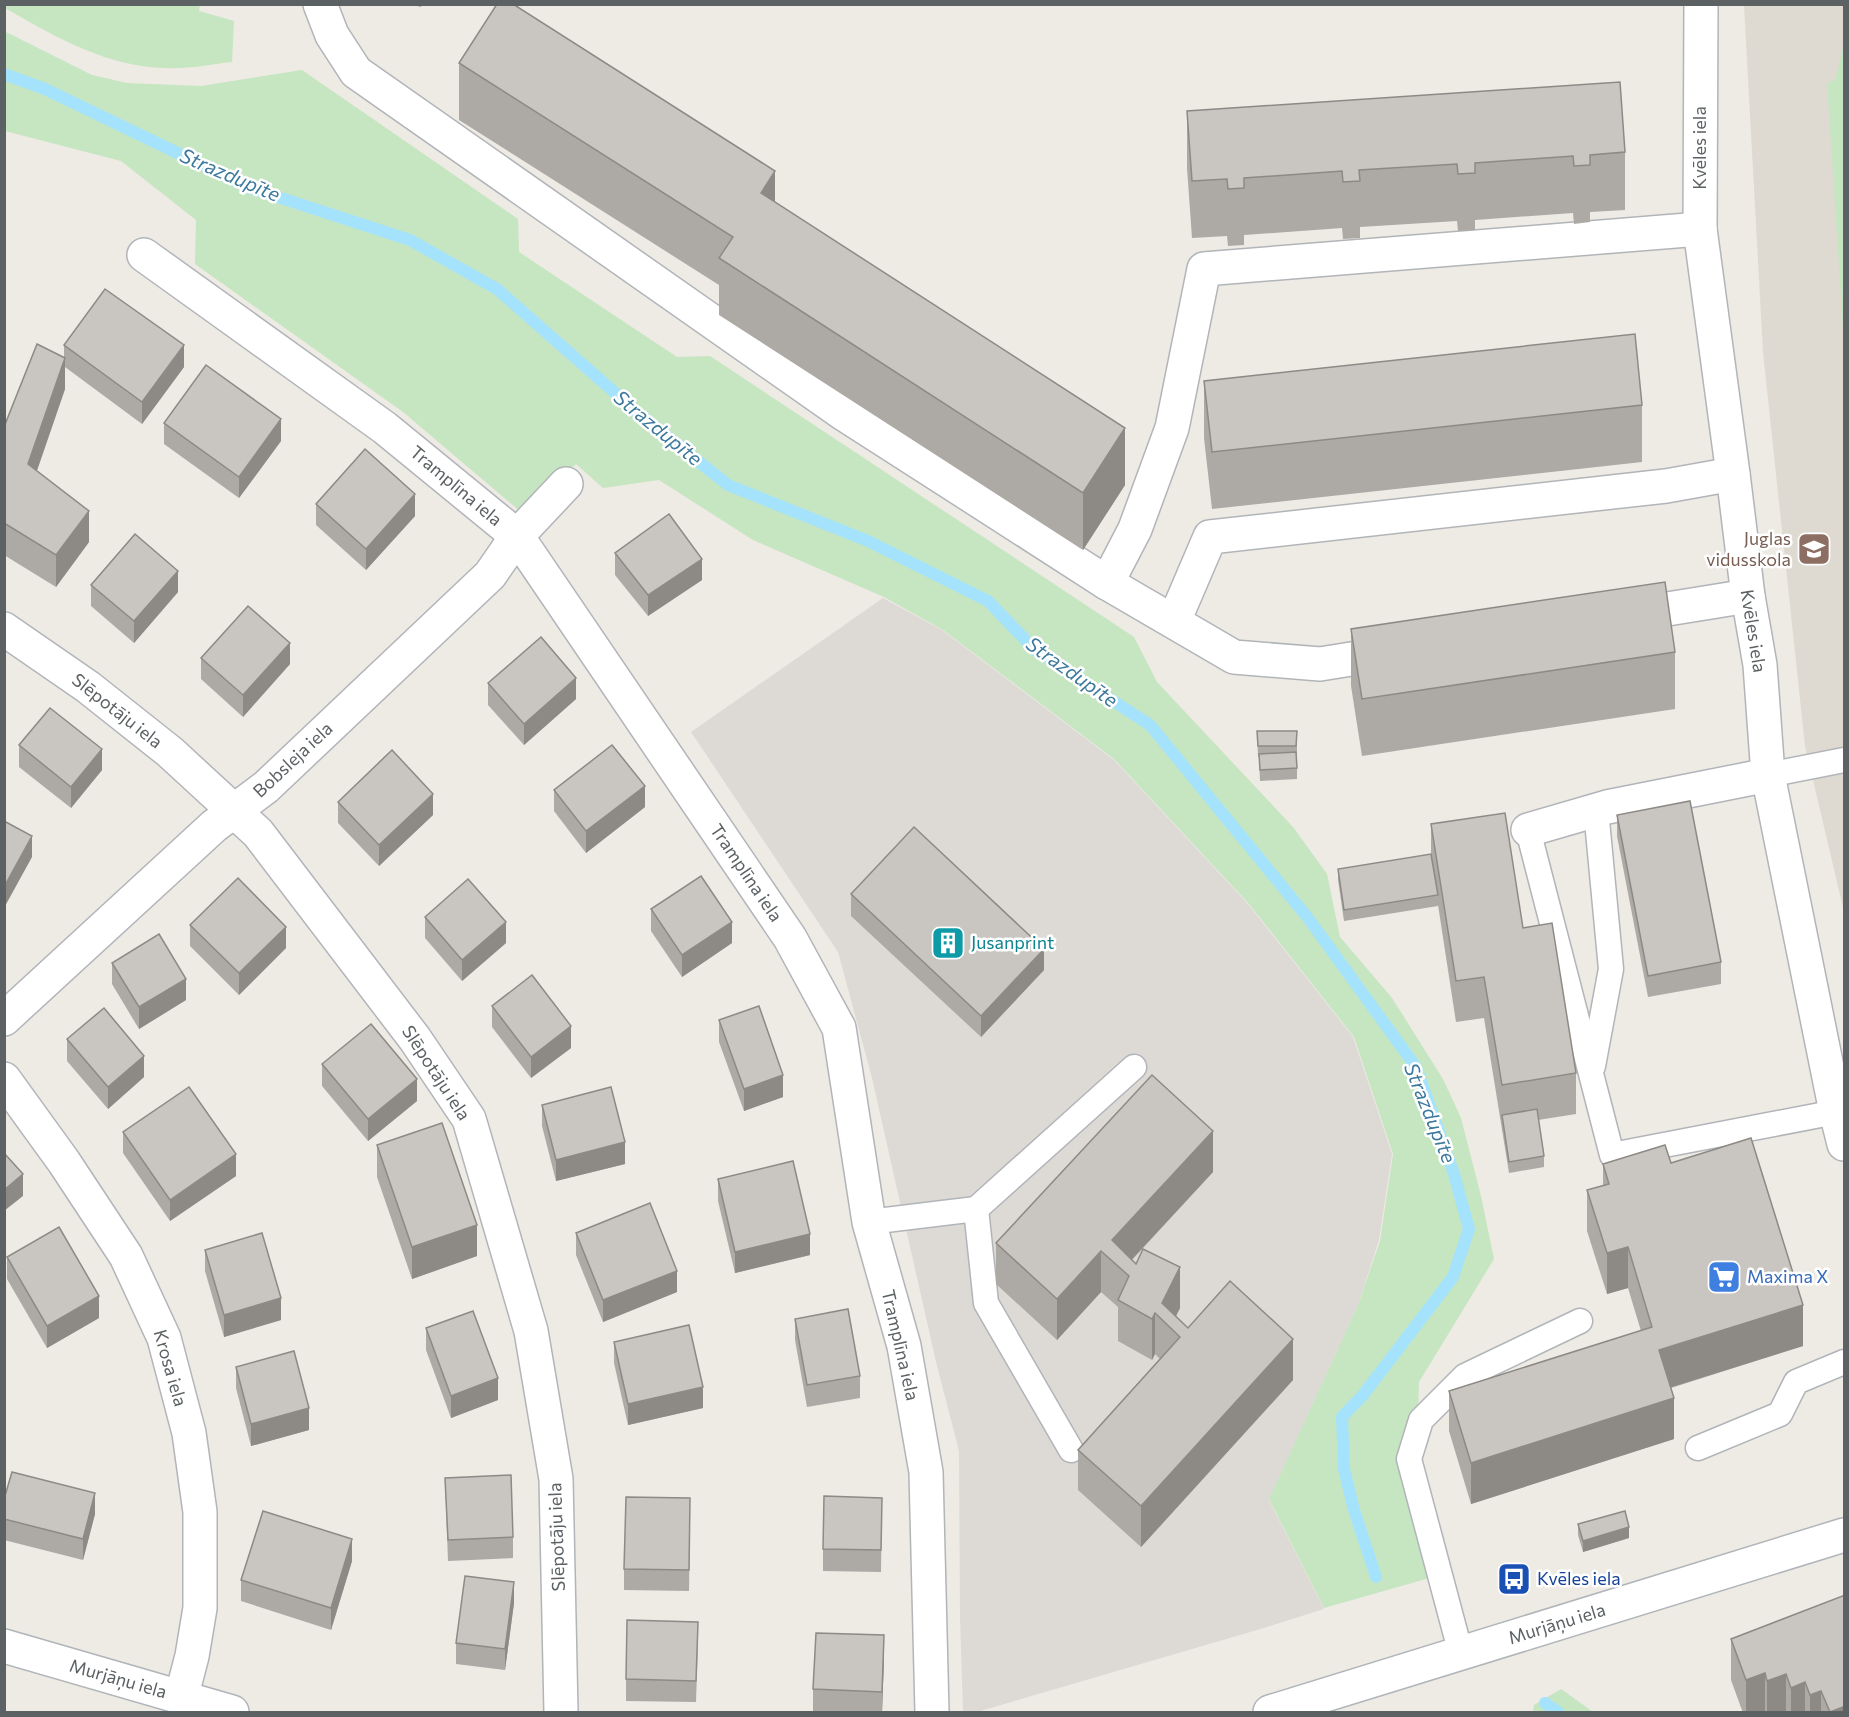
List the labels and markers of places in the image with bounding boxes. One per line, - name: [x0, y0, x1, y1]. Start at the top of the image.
- place label: Juglas vidusskola: [1706, 527, 1791, 570]
- school or university icon: Juglas vidusskola: [1796, 531, 1832, 567]
- building icon: Jusanprint: [930, 925, 966, 961]
- place label: Jusanprint: [971, 931, 1054, 953]
- supermarket icon: Maxima X: [1706, 1259, 1742, 1295]
- place label: Maxima X: [1747, 1265, 1828, 1287]
- bus stop icon: Kvēles iela: [1496, 1561, 1532, 1597]
- place label: Kvēles iela: [1537, 1567, 1621, 1589]

